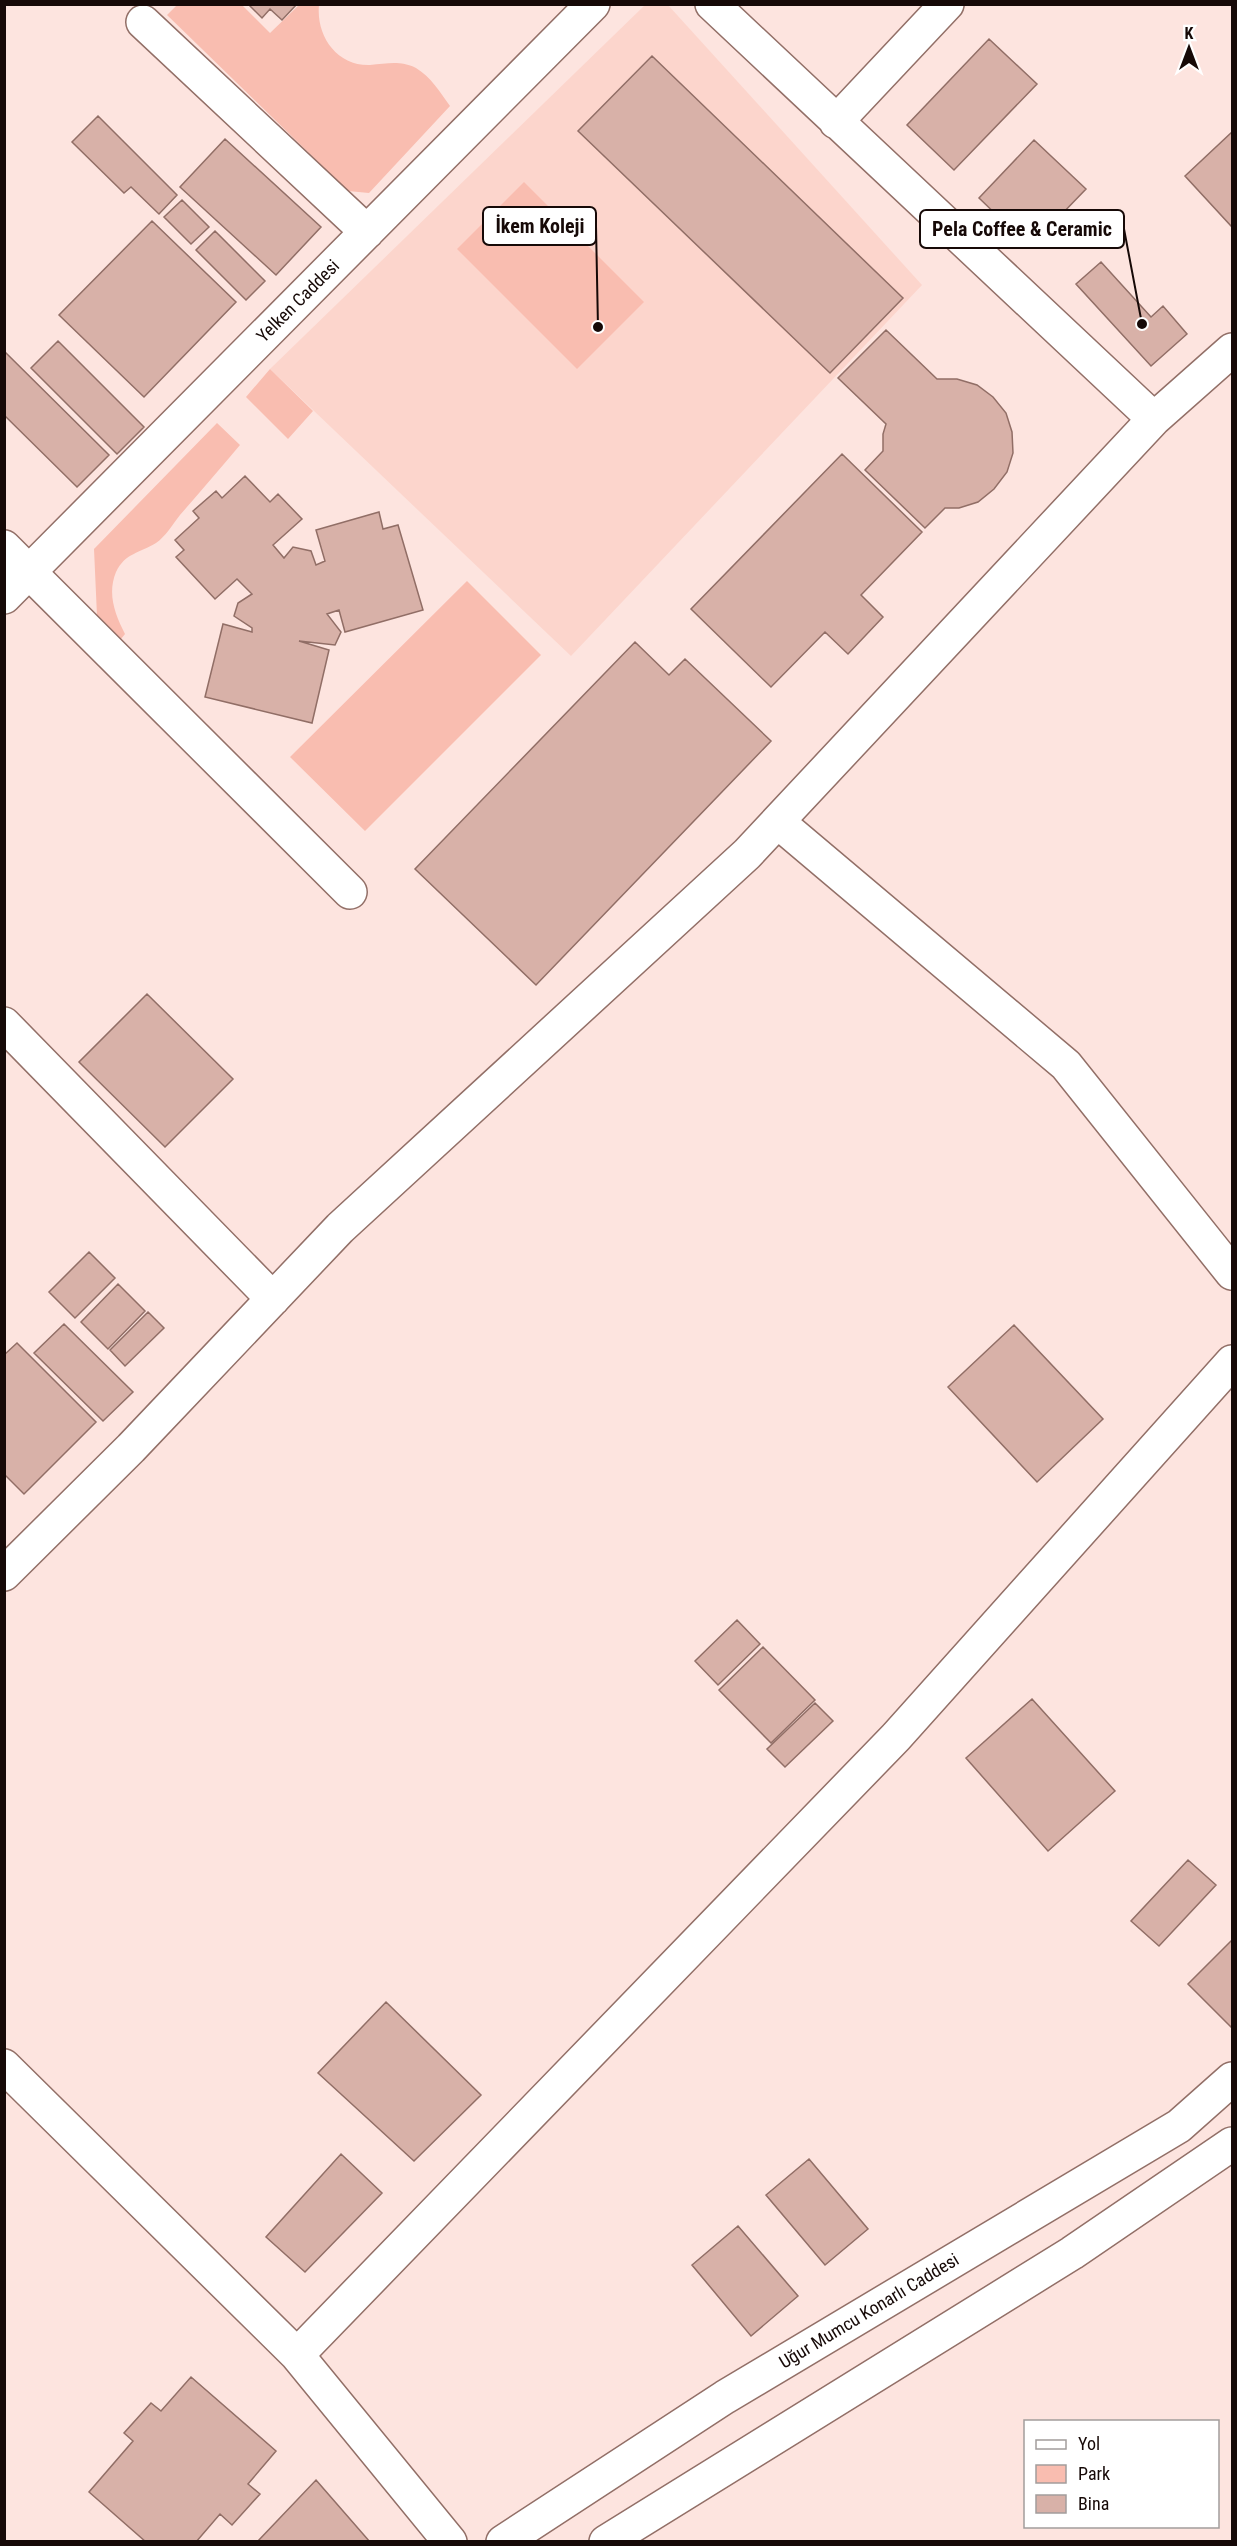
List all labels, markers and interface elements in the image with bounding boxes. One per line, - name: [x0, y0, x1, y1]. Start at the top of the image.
- north arrow: [1159, 18, 1219, 78]
- text: K: [1185, 24, 1194, 43]
- callout: İkem Koleji: [483, 207, 596, 245]
- callout: Pela Coffee & Ceramic: [920, 210, 1124, 248]
- text: İkem Koleji: [495, 214, 585, 238]
- text: Pela Coffee & Ceramic: [932, 217, 1112, 241]
- street label: Yelken Caddesi: [252, 255, 343, 346]
- street label: Uğur Mumcu Konarlı Caddesi: [775, 2249, 962, 2373]
- legend: [1024, 2420, 1219, 2528]
- text: Yol: [1078, 2433, 1100, 2454]
- text: Park: [1078, 2463, 1110, 2484]
- text: Bina: [1078, 2493, 1109, 2514]

